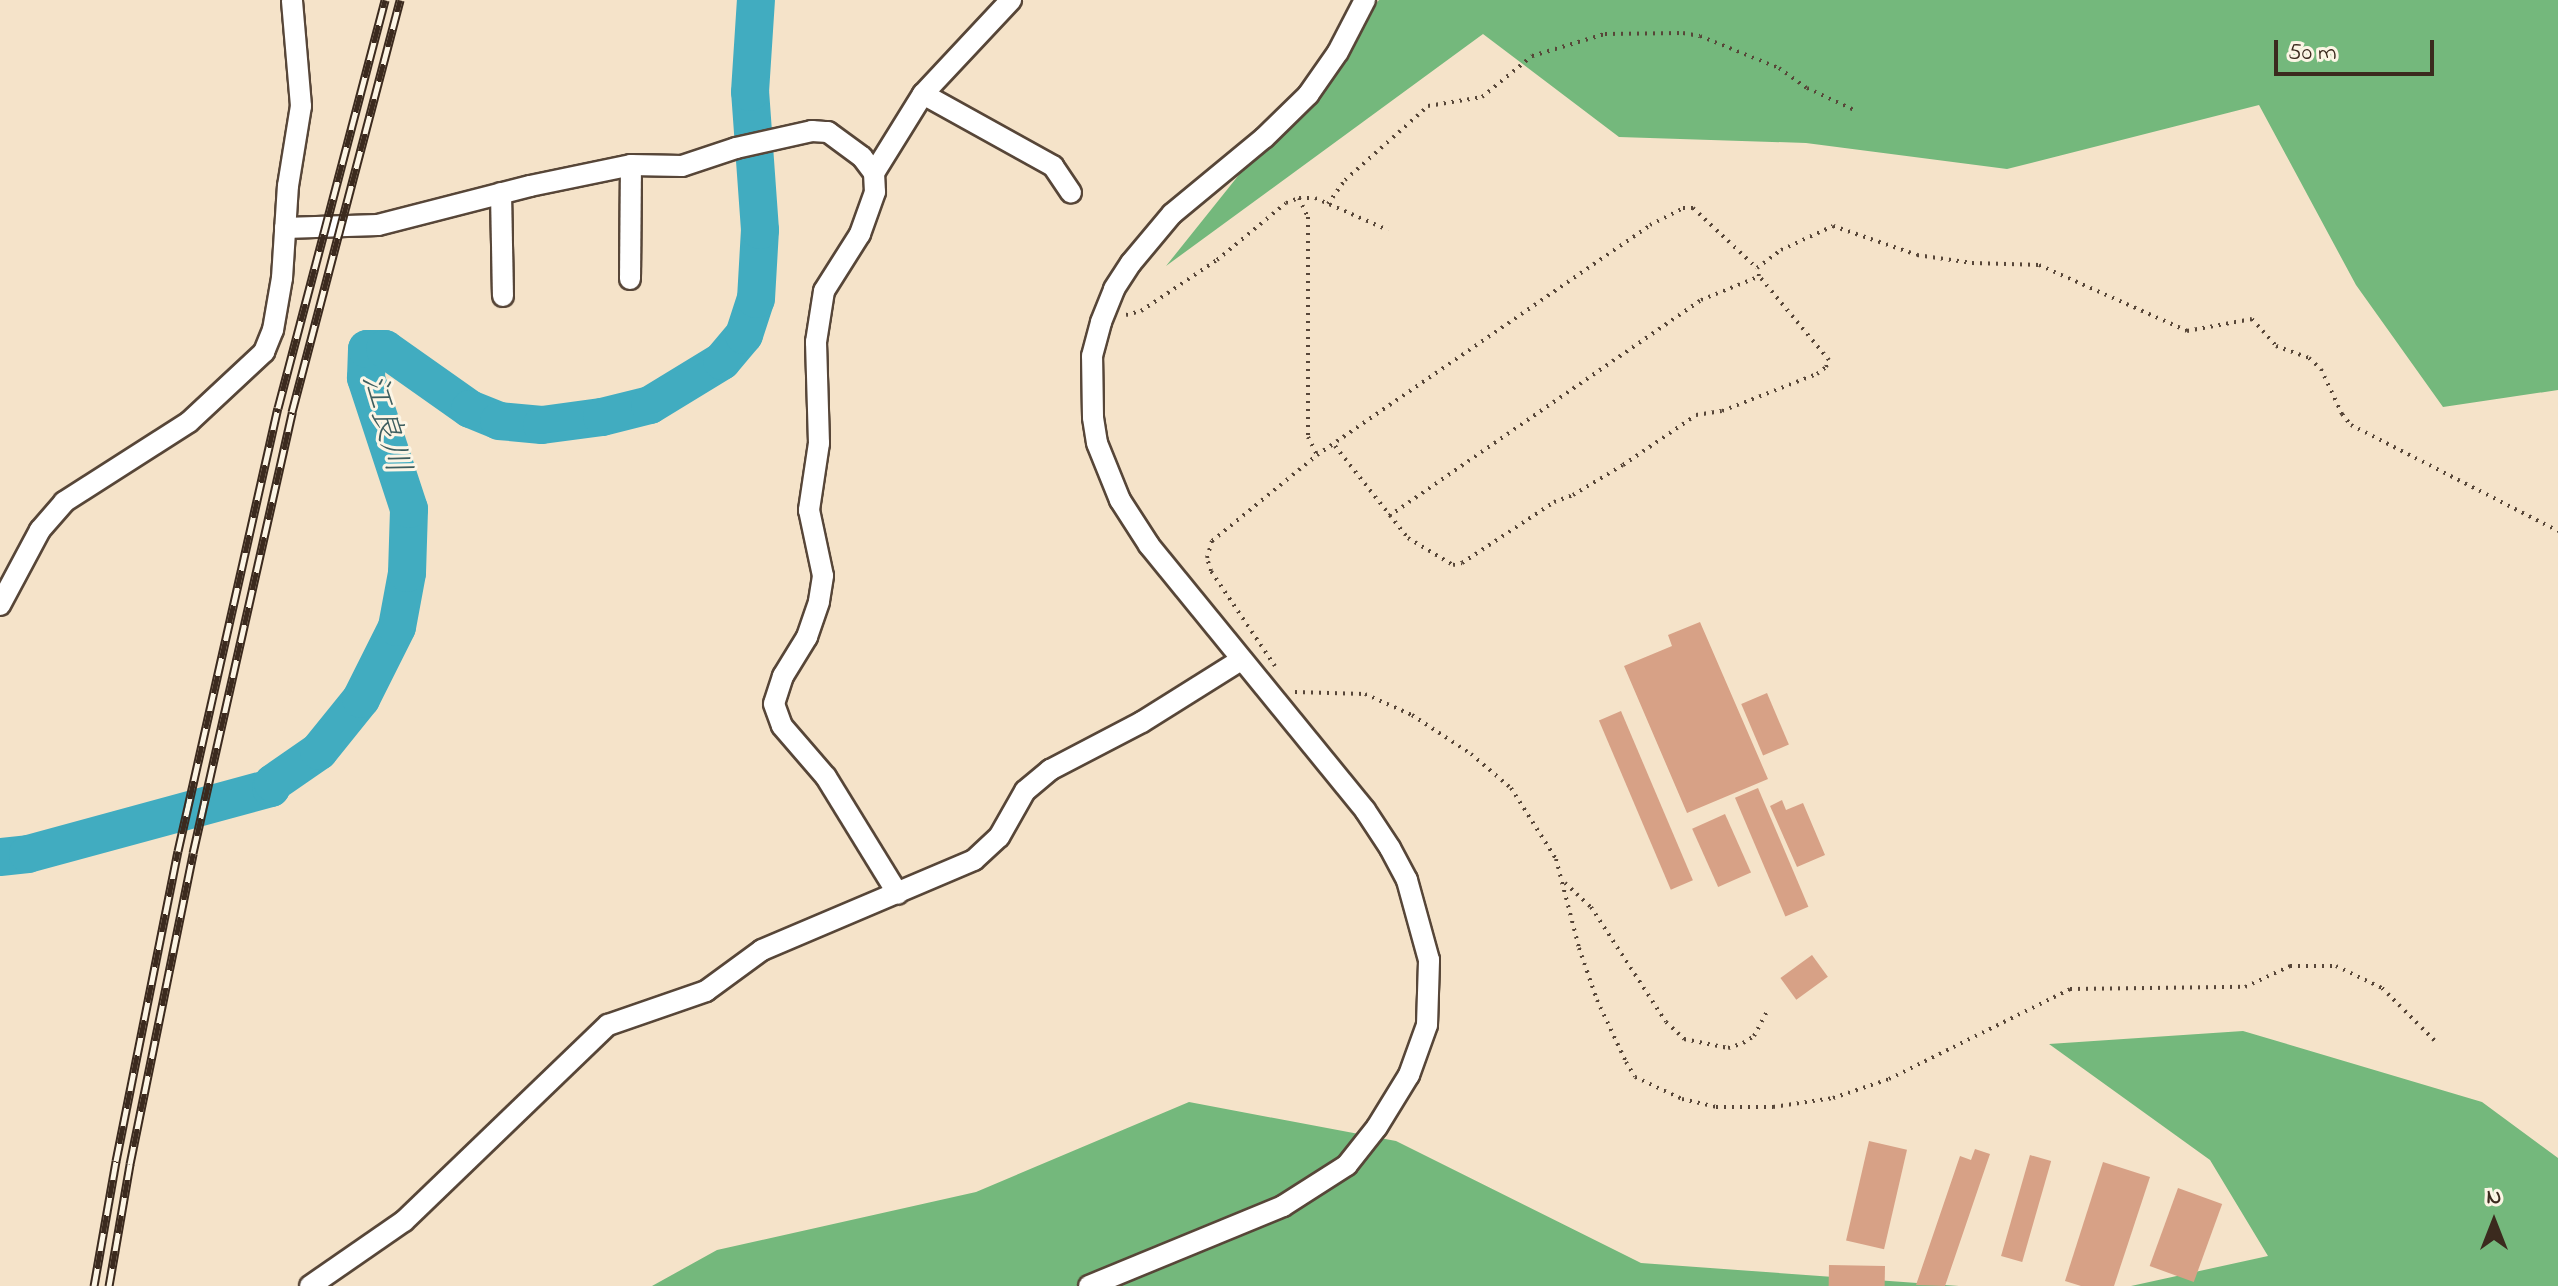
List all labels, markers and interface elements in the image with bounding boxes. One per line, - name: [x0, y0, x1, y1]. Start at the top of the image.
- scale bar: [2278, 24, 2438, 74]
- text: 50 m: [2288, 36, 2337, 71]
- water label: 江良川: [351, 369, 417, 479]
- north arrow: [2454, 1182, 2534, 1262]
- text: N: [2487, 1182, 2501, 1214]

